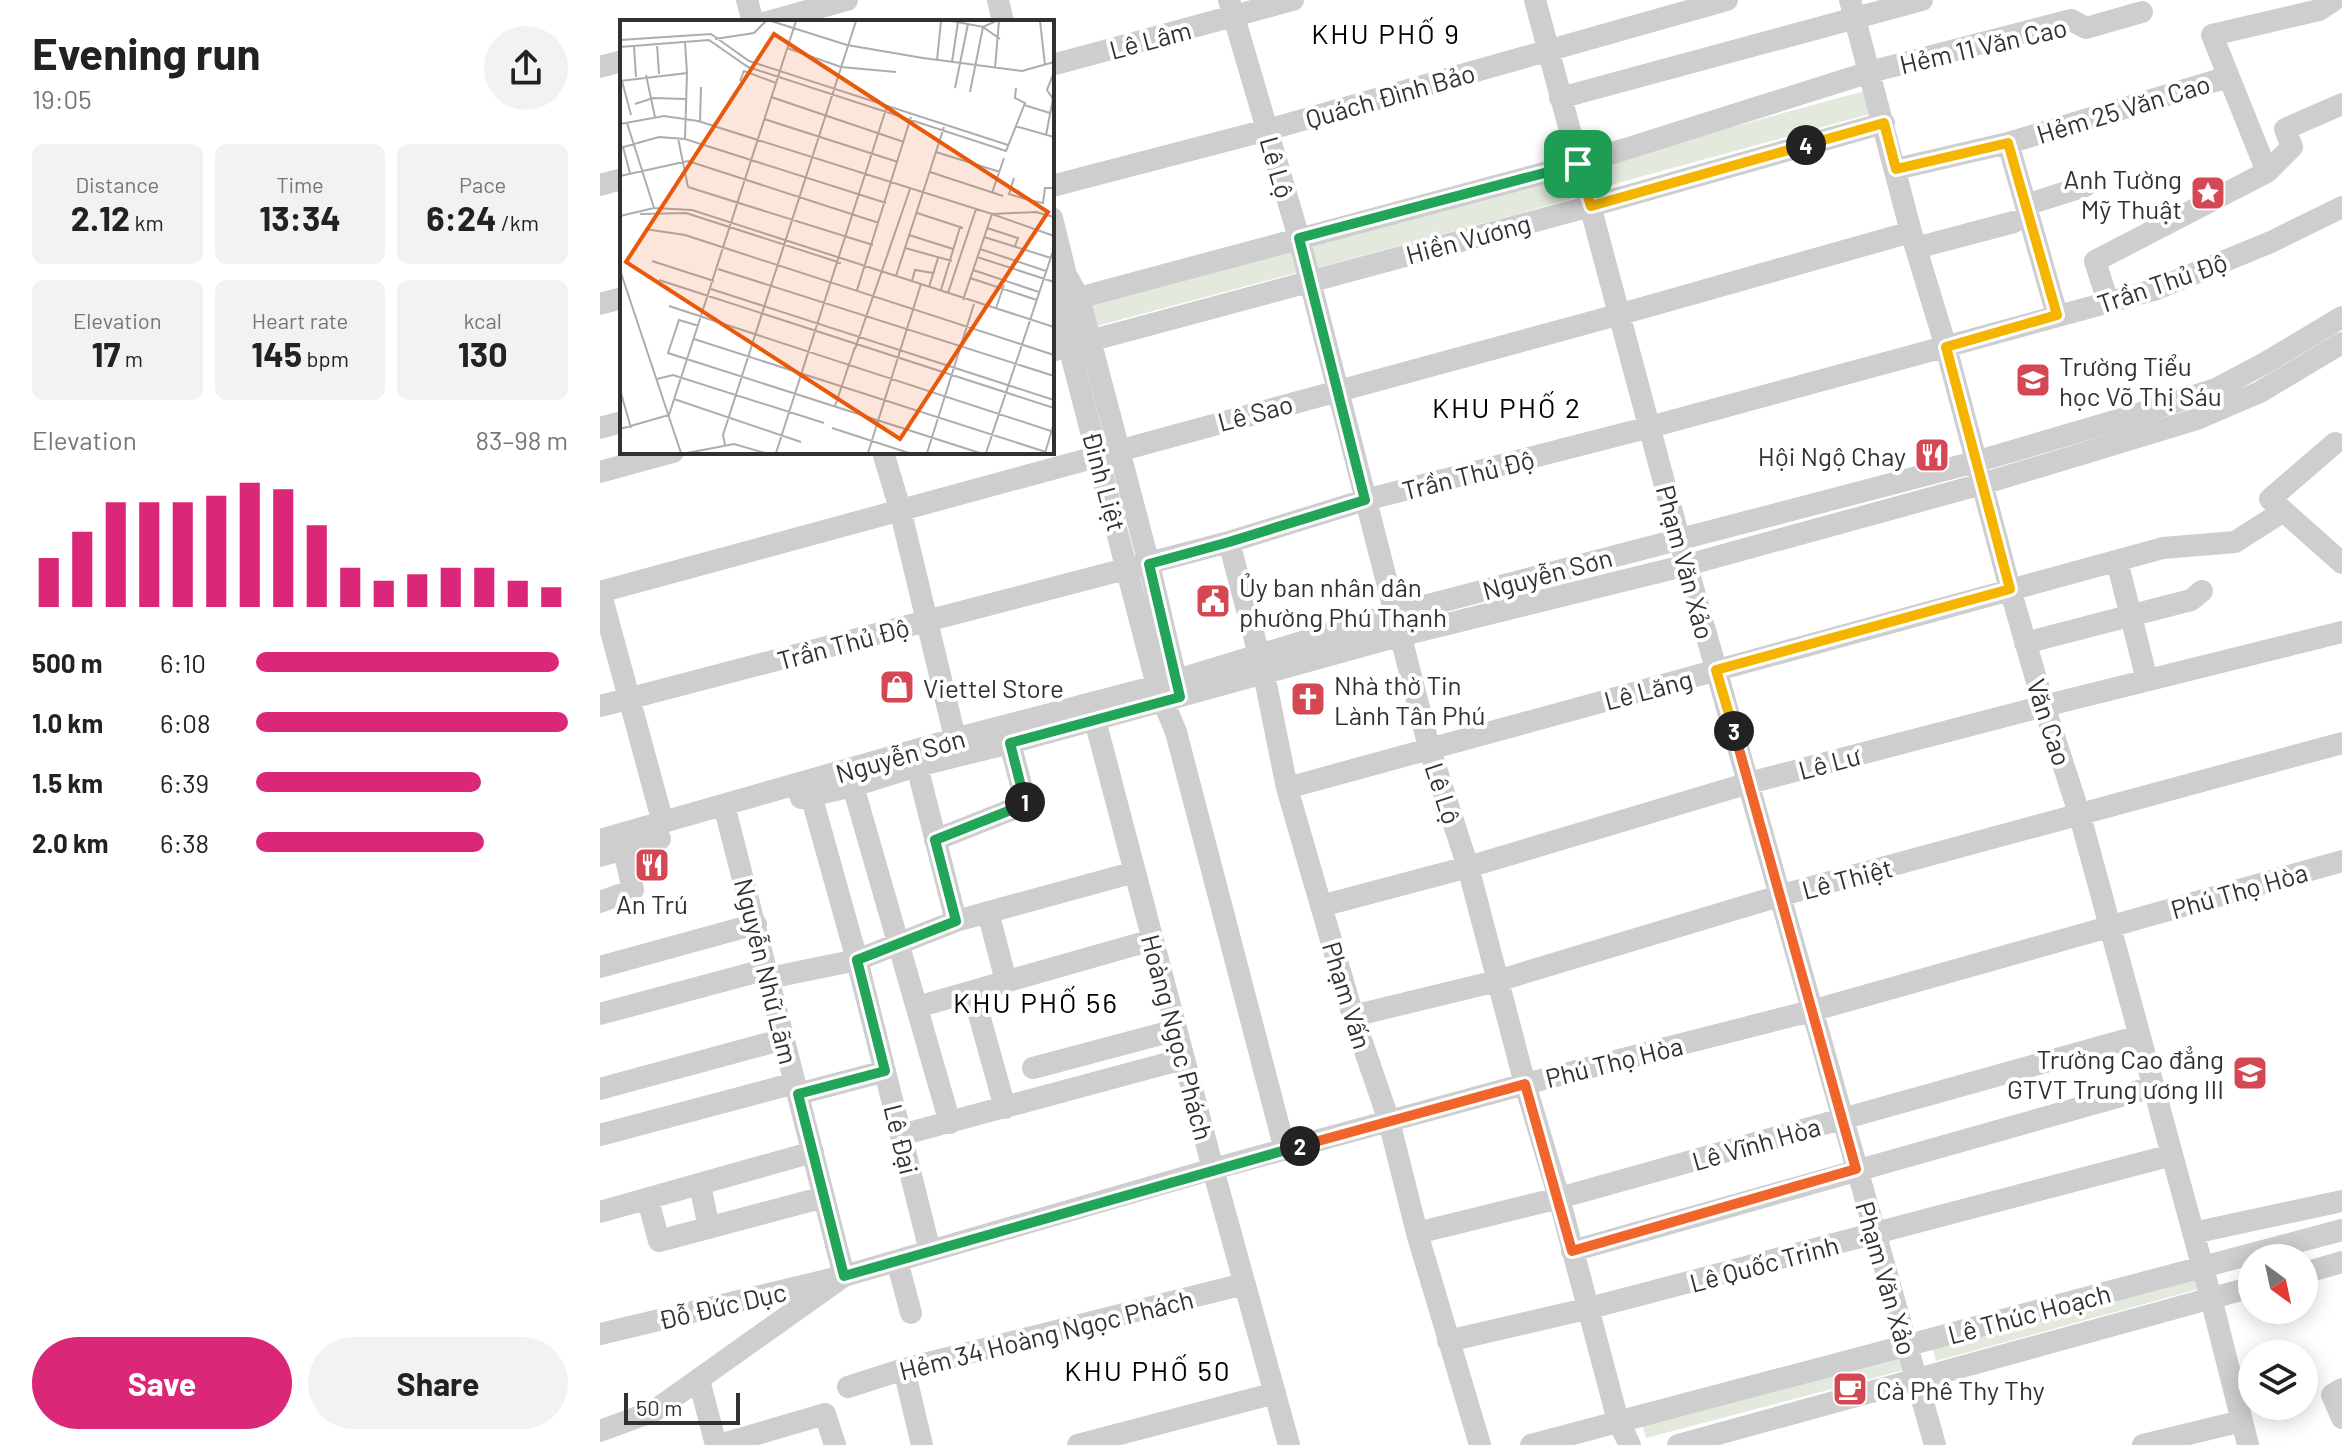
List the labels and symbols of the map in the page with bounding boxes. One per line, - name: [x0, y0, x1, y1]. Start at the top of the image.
- street label: Hẻm 11 Văn Cao: [1896, 11, 2070, 79]
- street label: Lê Lâm: [1106, 13, 1194, 65]
- district label: KHU PHỐ 9: [1311, 16, 1461, 50]
- inset map: [620, 20, 1054, 454]
- street label: Quách Đình Bảo: [1302, 56, 1478, 134]
- street label: Hẻm 25 Văn Cao: [2033, 67, 2213, 149]
- pin: 4: [1786, 125, 1826, 165]
- pin: [1544, 130, 1612, 198]
- street label: Lê Lộ: [1254, 133, 1302, 201]
- place label: Anh Tường Mỹ Thuật: [2063, 163, 2182, 224]
- place icon: Anh Tường Mỹ Thuật: [2189, 174, 2227, 212]
- street label: Hiền Vương: [1402, 207, 1534, 269]
- street label: Trần Thủ Độ: [2093, 245, 2231, 319]
- place label: Trường Tiểu học Võ Thị Sáu: [2059, 350, 2222, 411]
- school or university icon: Trường Tiểu học Võ Thị Sáu: [2014, 361, 2052, 399]
- street label: Lê Sao: [1214, 387, 1296, 437]
- district label: KHU PHỐ 2: [1432, 390, 1582, 424]
- street label: Đinh Liệt: [1077, 428, 1133, 534]
- restaurant icon: Hội Ngộ Chay: [1913, 436, 1951, 474]
- place label: Hội Ngộ Chay: [1758, 440, 1906, 471]
- street label: Trần Thủ Độ: [1399, 443, 1537, 505]
- street label: Phạm Văn Xảo: [1651, 482, 1721, 642]
- street label: Nguyễn Sơn: [1479, 541, 1615, 605]
- place label: Ủy ban nhân dân phường Phú Thạnh: [1239, 571, 1447, 632]
- public building icon: Ủy ban nhân dân phường Phú Thạnh: [1194, 582, 1232, 620]
- street label: Trần Thủ Độ: [774, 611, 912, 675]
- street label: Lê Lăng: [1601, 662, 1695, 716]
- shop icon: Viettel Store: [878, 668, 916, 706]
- place label: Nhà thờ Tin Lành Tân Phú: [1334, 669, 1486, 730]
- place label: Viettel Store: [923, 672, 1064, 703]
- street label: Văn Cao: [2021, 675, 2079, 769]
- church icon: Nhà thờ Tin Lành Tân Phú: [1289, 680, 1327, 718]
- pin: 3: [1714, 711, 1754, 751]
- street label: Nguyễn Sơn: [832, 722, 968, 788]
- street label: Lê Lư: [1795, 739, 1864, 785]
- street label: Lê Lộ: [1420, 758, 1468, 828]
- pin: 1: [1005, 782, 1045, 822]
- restaurant icon: An Trú: [633, 846, 671, 884]
- street label: Lê Thiệt: [1798, 851, 1896, 905]
- street label: Phú Thọ Hòa: [2167, 856, 2311, 924]
- street label: Nguyễn Nhữ Lãm: [729, 875, 805, 1067]
- place label: An Trú: [616, 888, 688, 919]
- street label: Hoàng Ngọc Phách: [1136, 931, 1220, 1143]
- street label: Phạm Vấn: [1317, 938, 1379, 1052]
- district label: KHU PHỐ 56: [953, 985, 1119, 1019]
- street label: Phú Thọ Hòa: [1542, 1029, 1686, 1093]
- place label: Trường Cao đẳng GTVT Trung ương III: [2007, 1043, 2224, 1104]
- school or university icon: Trường Cao đẳng GTVT Trung ương III: [2231, 1054, 2269, 1092]
- street label: Lê Đại: [878, 1101, 926, 1177]
- street label: Lê Vĩnh Hòa: [1688, 1110, 1824, 1176]
- pin: 2: [1280, 1126, 1320, 1166]
- street label: Phạm Văn Xảo: [1850, 1198, 1924, 1358]
- street label: Lê Quốc Trinh: [1686, 1228, 1842, 1298]
- north arrow: [2238, 1244, 2318, 1324]
- street label: Đỗ Đức Dục: [655, 1275, 789, 1335]
- street label: Lê Thúc Hoạch: [1944, 1276, 2114, 1350]
- street label: Hẻm 34 Hoàng Ngọc Phách: [896, 1282, 1196, 1386]
- district label: KHU PHỐ 50: [1064, 1353, 1232, 1387]
- cafe icon: Cà Phê Thy Thy: [1831, 1370, 1869, 1408]
- place label: Cà Phê Thy Thy: [1876, 1374, 2045, 1405]
- scale bar: [624, 1389, 740, 1425]

